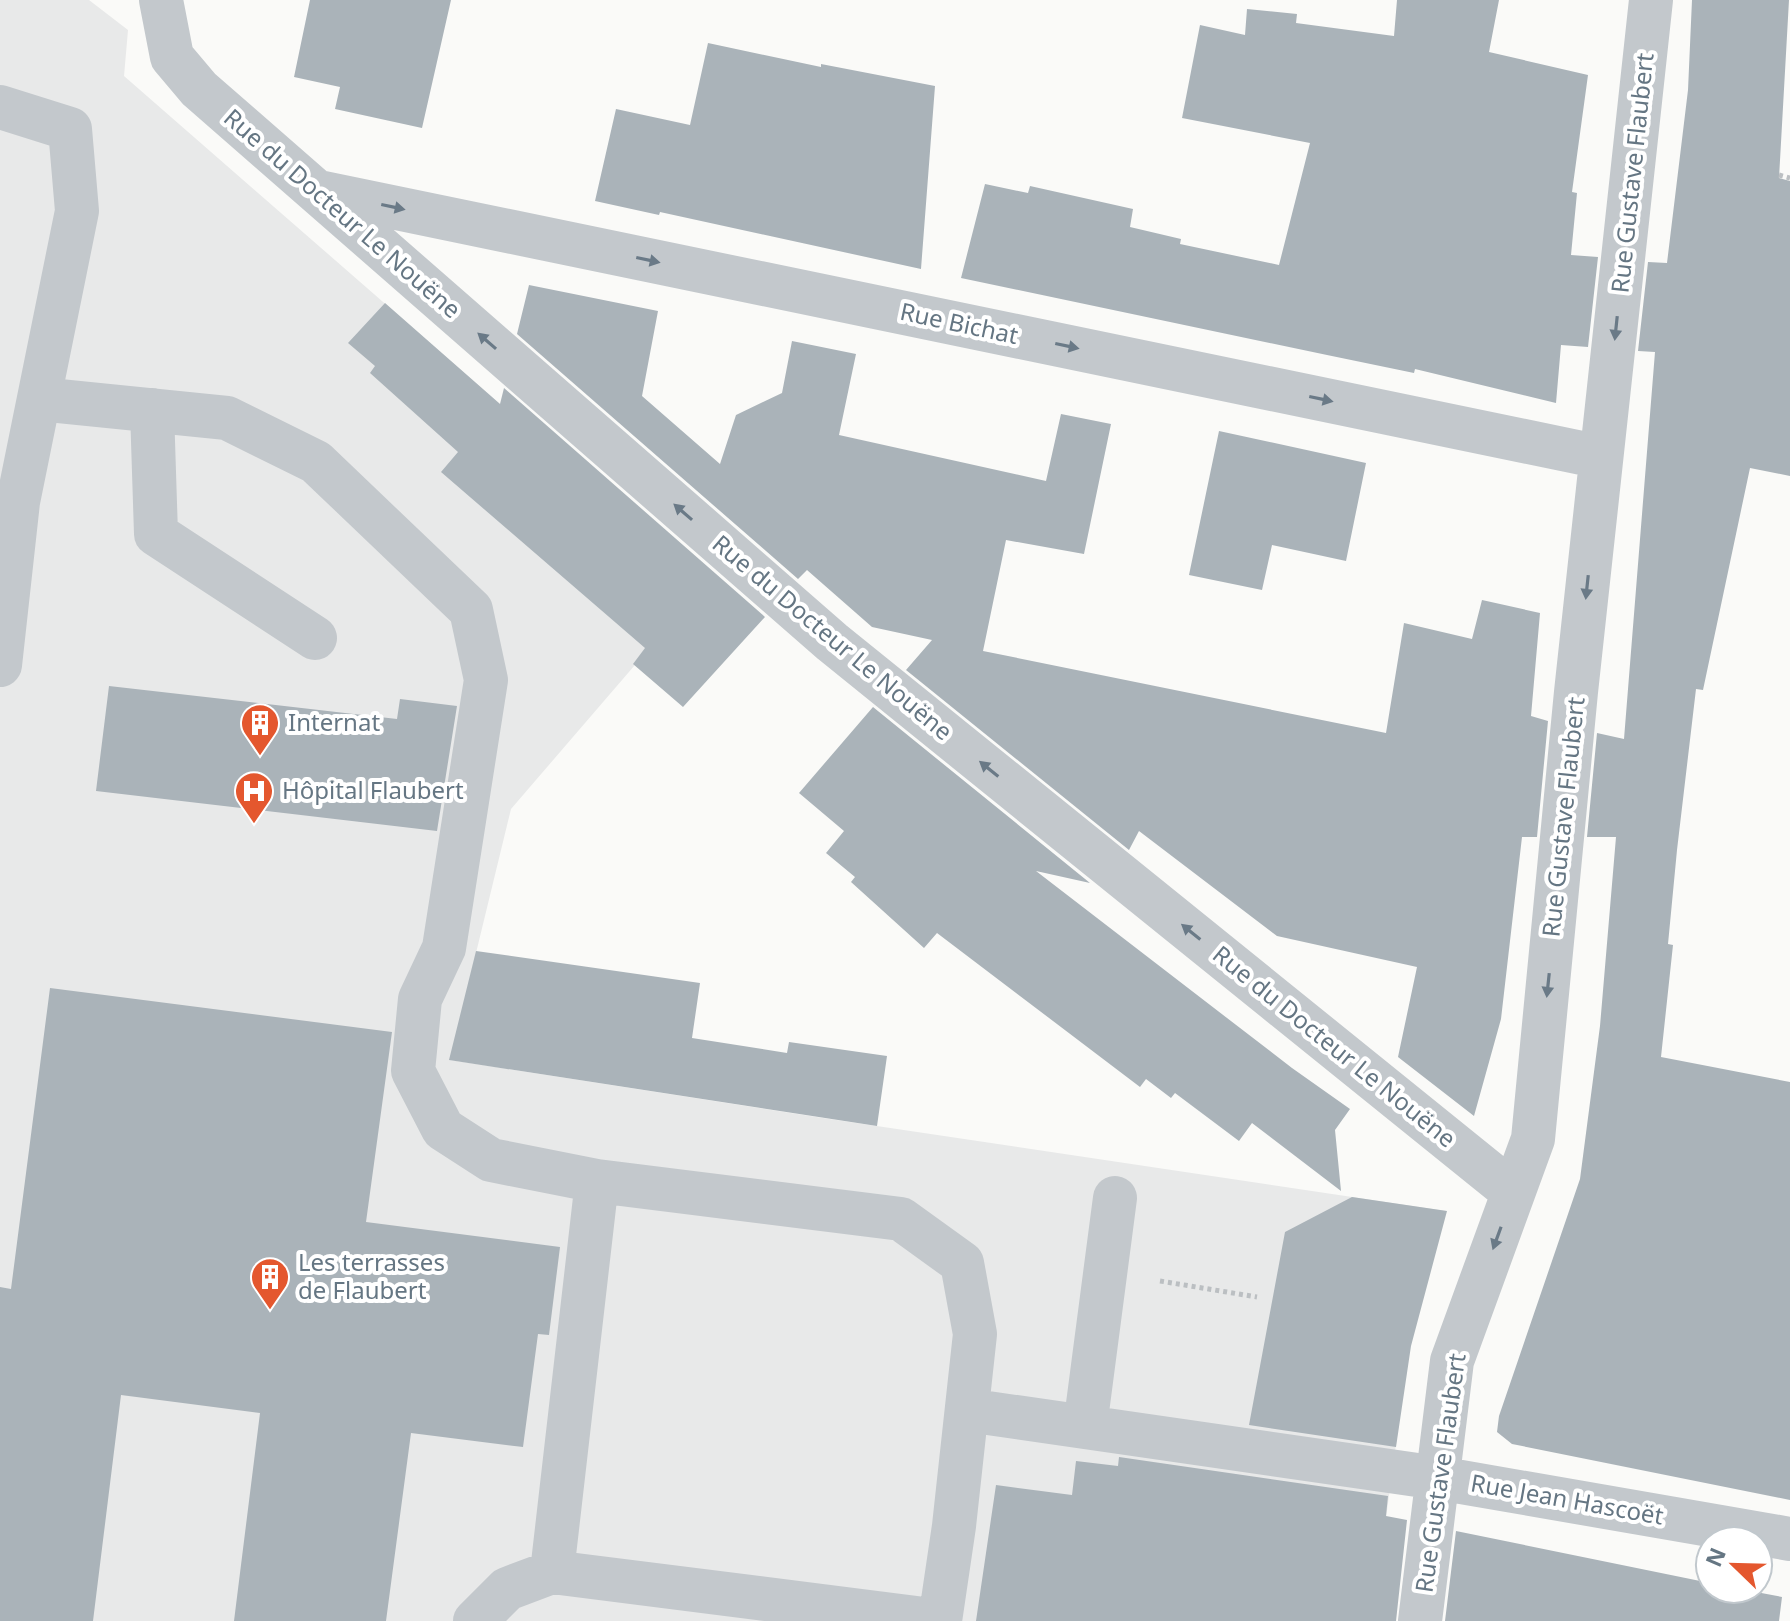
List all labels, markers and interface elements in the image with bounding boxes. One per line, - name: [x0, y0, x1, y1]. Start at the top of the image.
- street label: Rue Gustave Flaubert: [1602, 51, 1661, 295]
- street label: Rue du Docteur Le Nouëne: [217, 101, 469, 325]
- one-way arrow: [381, 202, 406, 214]
- one-way arrow: [635, 254, 660, 267]
- street label: Rue Bichat: [897, 294, 1022, 351]
- one-way arrow: [1609, 316, 1622, 341]
- one-way arrow: [478, 332, 497, 350]
- one-way arrow: [1054, 341, 1079, 353]
- one-way arrow: [1309, 393, 1334, 406]
- one-way arrow: [673, 503, 692, 521]
- street label: Rue du Docteur Le Nouëne: [706, 527, 960, 747]
- one-way arrow: [1581, 574, 1594, 599]
- street label: Rue Gustave Flaubert: [1533, 695, 1592, 939]
- building icon: Internat: [239, 702, 281, 757]
- place label: Internat: [288, 705, 380, 738]
- one-way arrow: [979, 761, 999, 778]
- hospital icon: Hôpital Flaubert: [233, 770, 275, 825]
- place label: Hôpital Flaubert: [282, 773, 464, 806]
- one-way arrow: [1181, 924, 1201, 941]
- street label: Rue du Docteur Le Nouëne: [1206, 937, 1463, 1154]
- one-way arrow: [1541, 973, 1554, 998]
- one-way arrow: [1490, 1226, 1503, 1250]
- place label: Les terrasses de Flaubert: [298, 1245, 445, 1306]
- building icon: Les terrasses de Flaubert: [249, 1256, 291, 1311]
- street label: Rue Gustave Flaubert: [1406, 1351, 1473, 1595]
- street label: Rue Jean Hascoët: [1468, 1465, 1667, 1532]
- north arrow: [1694, 1525, 1774, 1605]
- text: N: [1697, 1543, 1732, 1571]

